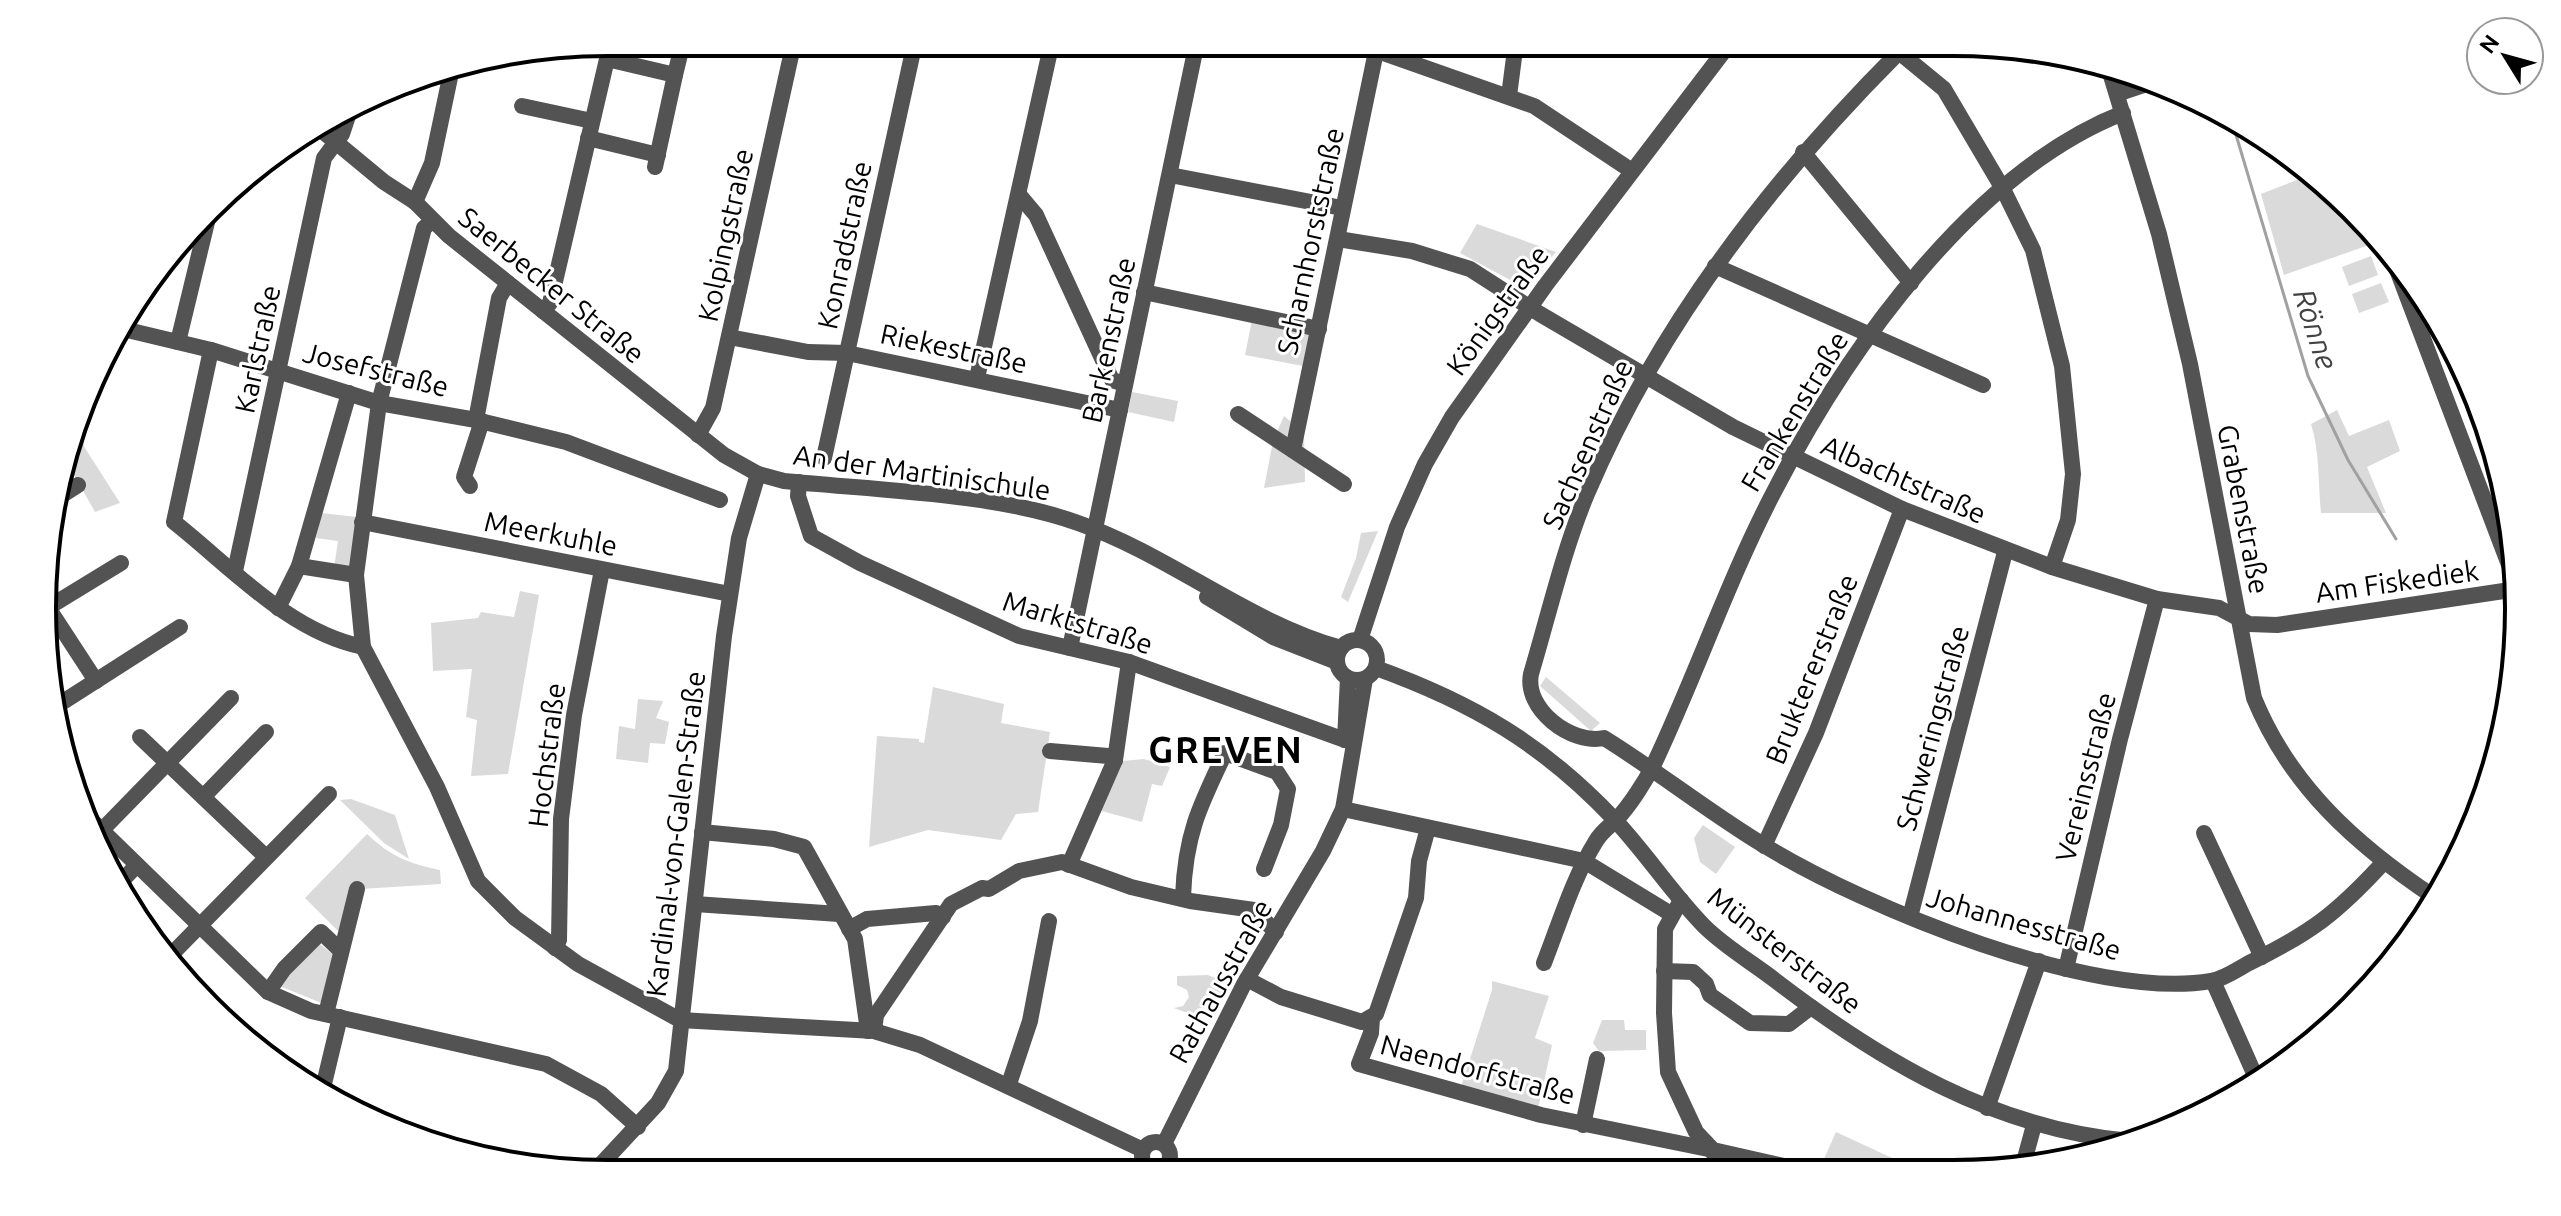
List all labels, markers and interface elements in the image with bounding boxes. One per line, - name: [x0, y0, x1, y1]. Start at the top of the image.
- north arrow: [2465, 16, 2545, 96]
- text: N: [2474, 30, 2504, 58]
- street label: Scharnhorststraße: [1271, 125, 1349, 357]
- street label: Kolpingstraße: [692, 146, 758, 324]
- street label: Konradstraße: [811, 158, 877, 332]
- street label: Saerbecker Straße: [453, 201, 651, 369]
- street label: Königstraße: [1440, 239, 1554, 381]
- street label: Barkenstraße: [1075, 254, 1141, 426]
- street label: Karlstraße: [228, 282, 286, 416]
- water label: Rönne: [2287, 284, 2345, 374]
- street label: Riekestraße: [878, 317, 1030, 379]
- street label: Frankenstraße: [1734, 326, 1854, 496]
- street label: Josefstraße: [300, 336, 452, 402]
- street label: Sachsenstraße: [1536, 354, 1638, 534]
- street label: Grabenstraße: [2212, 422, 2276, 596]
- street label: Albachtstraße: [1817, 429, 1991, 529]
- street label: An der Martinischule: [791, 439, 1053, 505]
- street label: Meerkuhle: [482, 505, 620, 561]
- street label: Am Fiskediek: [2313, 554, 2481, 608]
- street label: Bruktererstraße: [1759, 570, 1863, 768]
- street label: Marktstraße: [999, 585, 1157, 659]
- street label: Schweringstraße: [1890, 622, 1974, 834]
- street label: Kardinal-von-Galen-Straße: [640, 669, 710, 999]
- street label: Hochstraße: [522, 681, 570, 829]
- street label: Vereinsstraße: [2049, 689, 2121, 865]
- district label: GREVEN: [1148, 729, 1304, 770]
- street label: Johannesstraße: [1923, 880, 2125, 966]
- street label: Münsterstraße: [1702, 881, 1868, 1019]
- street label: Rathausstraße: [1162, 894, 1278, 1068]
- street label: Naendorfstraße: [1377, 1028, 1579, 1110]

